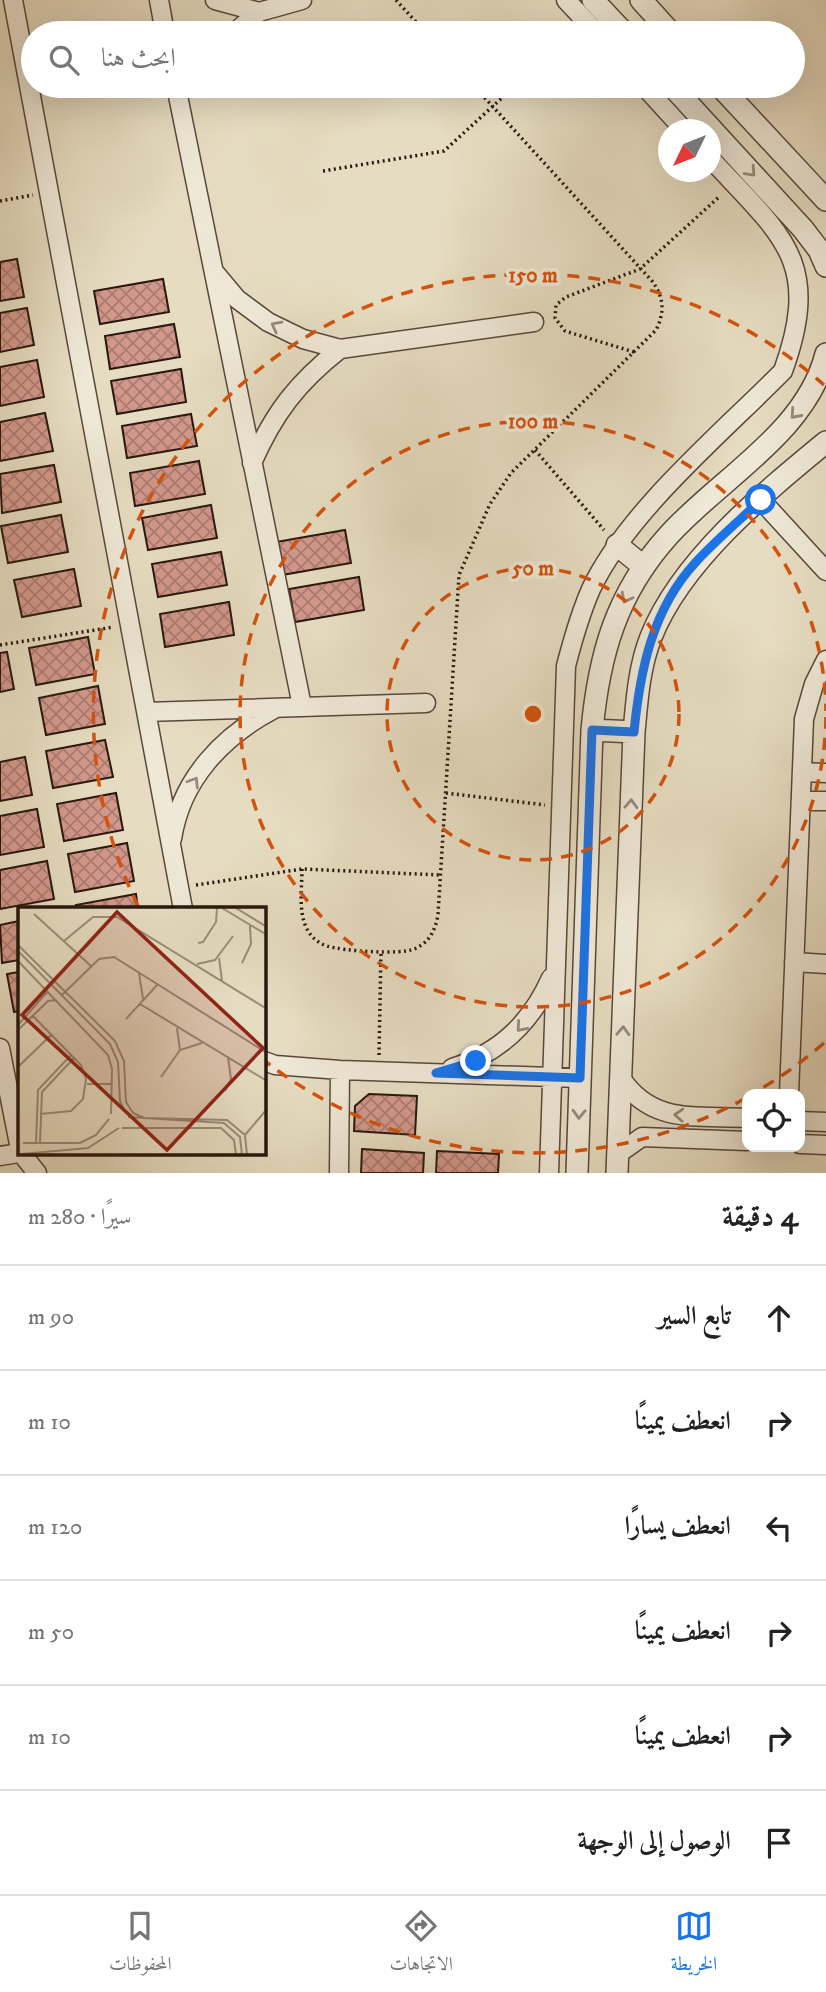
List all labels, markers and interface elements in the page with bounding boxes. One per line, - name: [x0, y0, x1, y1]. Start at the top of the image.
- search box: [21, 21, 805, 98]
- icon: search: [45, 41, 83, 79]
- text: ابحث هنا: [101, 42, 176, 75]
- north arrow: [658, 119, 721, 182]
- one-way arrow: [743, 164, 755, 177]
- text: 150 m: [508, 263, 558, 289]
- one-way arrow: [271, 321, 284, 334]
- one-way arrow: [791, 405, 804, 418]
- text: 100 m: [508, 409, 558, 435]
- route start: [745, 484, 776, 515]
- text: 50 m: [511, 556, 554, 582]
- one-way arrow: [621, 591, 634, 603]
- centre of rings: [521, 702, 545, 726]
- one-way arrow: [186, 776, 199, 789]
- one-way arrow: [624, 798, 639, 809]
- inset map: [18, 907, 266, 1156]
- one-way arrow: [517, 1018, 529, 1031]
- one-way arrow: [615, 1026, 630, 1037]
- route end: [460, 1045, 491, 1076]
- map controls: [742, 1089, 805, 1152]
- button: locate: [742, 1089, 805, 1152]
- one-way arrow: [673, 1107, 684, 1122]
- one-way arrow: [572, 1109, 587, 1120]
- text: 4 دقيقة: [722, 1199, 798, 1236]
- text: سيرًا · 280 m: [28, 1203, 132, 1232]
- icon: ahead: [760, 1299, 798, 1337]
- text: تابع السير: [658, 1300, 731, 1333]
- text: 90 m: [28, 1303, 74, 1332]
- icon: right: [760, 1404, 798, 1442]
- text: انعطف يمينًا: [635, 1405, 731, 1438]
- text: 10 m: [28, 1408, 71, 1437]
- icon: left: [760, 1509, 798, 1547]
- text: انعطف يسارًا: [624, 1510, 731, 1543]
- text: 120 m: [28, 1513, 82, 1542]
- icon: right: [760, 1614, 798, 1652]
- text: انعطف يمينًا: [635, 1615, 731, 1648]
- text: 50 m: [28, 1618, 74, 1647]
- icon: right: [760, 1719, 798, 1757]
- text: انعطف يمينًا: [635, 1720, 731, 1753]
- text: 10 m: [28, 1723, 71, 1752]
- icon: arrive: [760, 1824, 798, 1862]
- text: الوصول إلى الوجهة: [577, 1825, 731, 1858]
- tab: المحفوظات: [109, 1907, 172, 1982]
- tab: الاتجاهات: [390, 1907, 453, 1982]
- tab: الخريطة: [671, 1907, 717, 1982]

